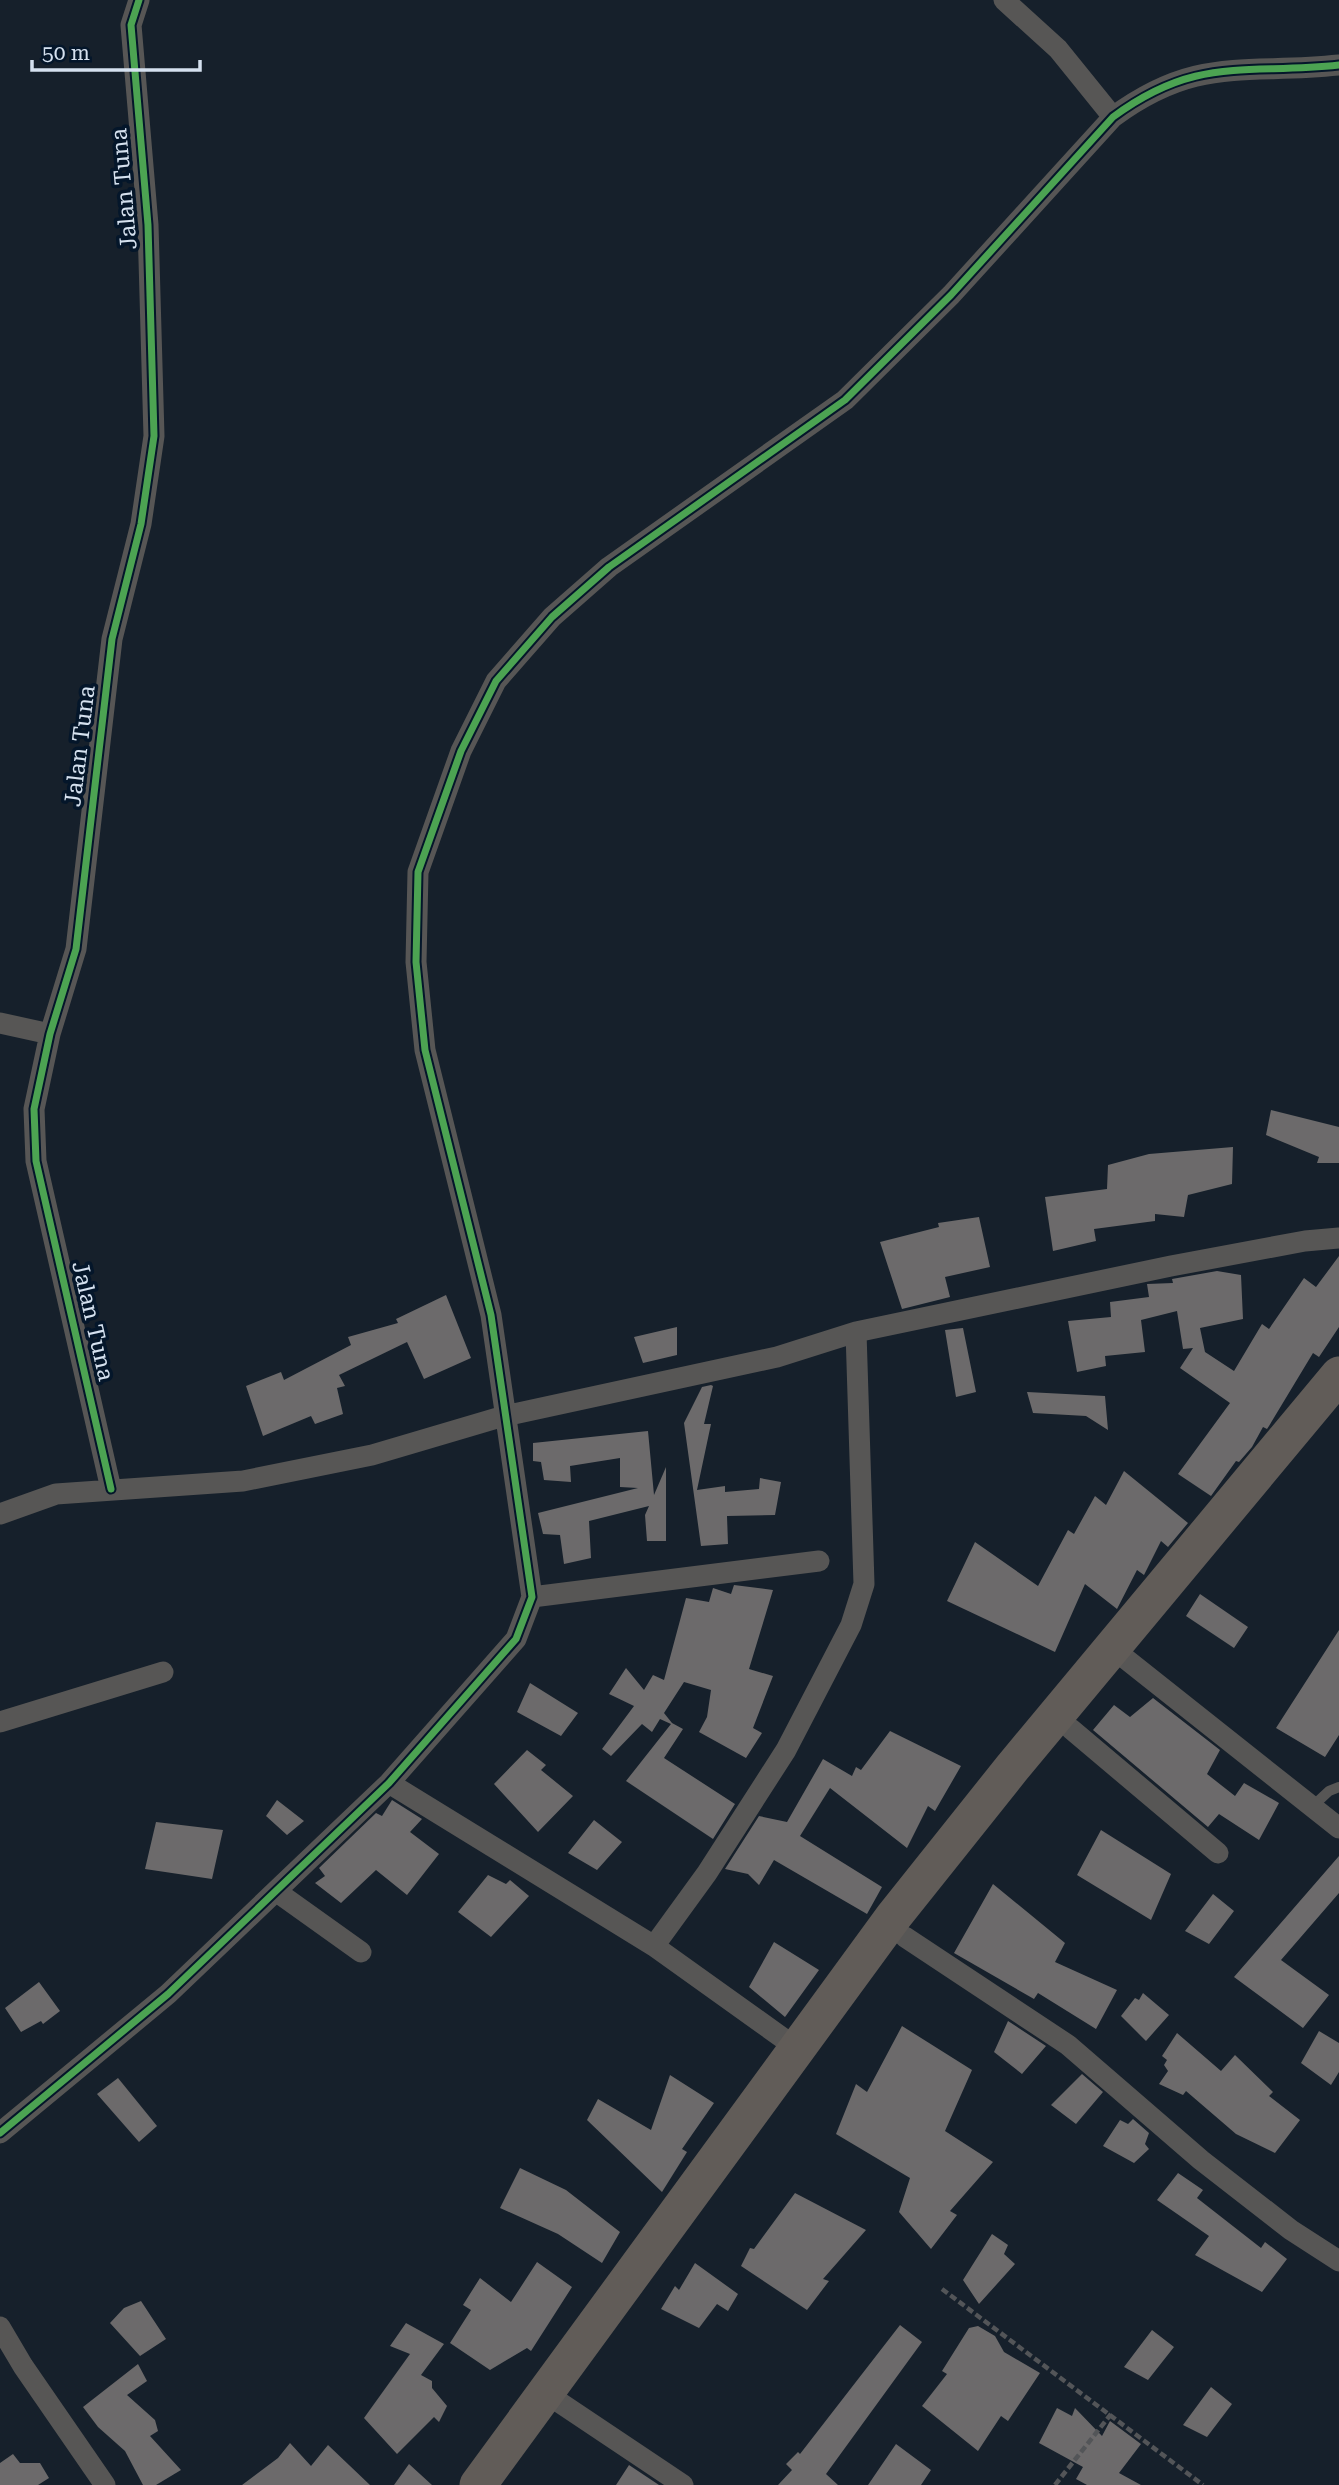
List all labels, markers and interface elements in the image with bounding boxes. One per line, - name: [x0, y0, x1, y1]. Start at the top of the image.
- scale bar: [32, 28, 200, 72]
- text: 50 m: [42, 41, 90, 65]
- street label: Jalan Tuna: [105, 127, 143, 251]
- street label: Jalan Tuna: [59, 683, 101, 808]
- street label: Jalan Tuna: [66, 1259, 120, 1384]

